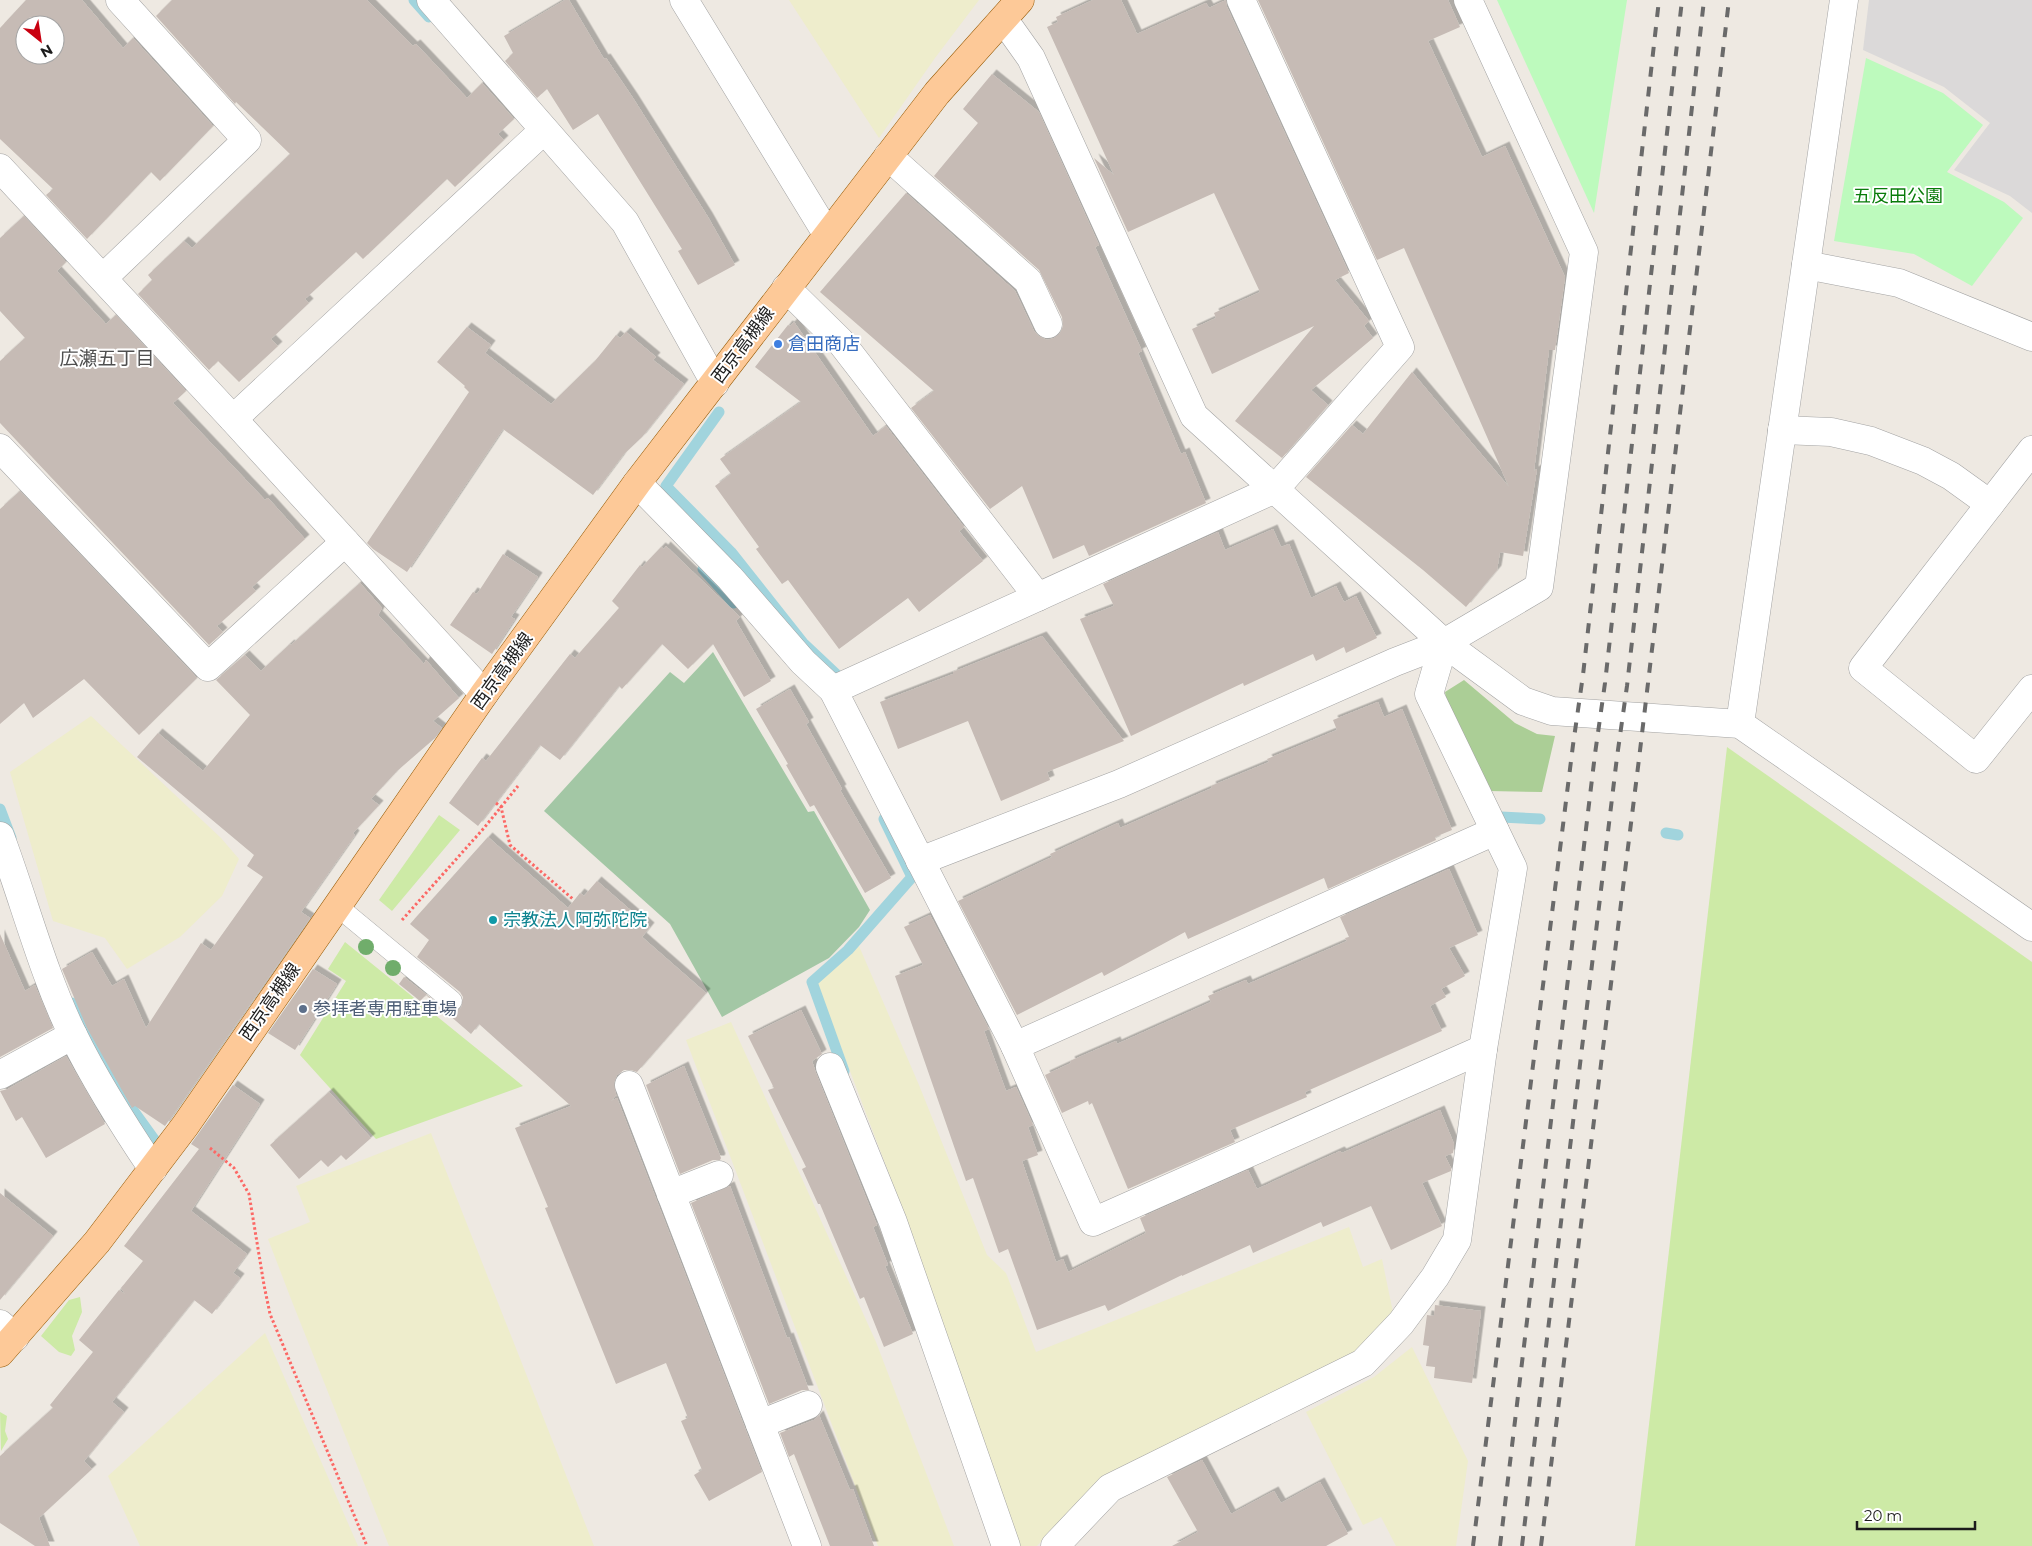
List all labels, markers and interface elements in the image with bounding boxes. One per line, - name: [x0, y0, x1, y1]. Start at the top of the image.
- north arrow: [15, 15, 65, 65]
- text: N: [37, 41, 56, 62]
- park label: 五反田公園: [1853, 185, 1943, 207]
- street label: 西京高槻線: [707, 302, 779, 388]
- place label: 倉田商店: [788, 333, 860, 355]
- marker: 倉田商店: [772, 338, 784, 350]
- district label: 広瀬五丁目: [59, 347, 155, 370]
- street label: 西京高槻線: [467, 628, 537, 714]
- place label: 宗教法人阿弥陀院: [503, 909, 647, 931]
- marker: 宗教法人阿弥陀院: [487, 914, 499, 926]
- street label: 西京高槻線: [235, 959, 305, 1045]
- place label: 参拝者専用駐車場: [313, 998, 457, 1020]
- marker: 参拝者専用駐車場: [297, 1003, 309, 1015]
- scale bar: [1857, 1498, 1974, 1530]
- text: 20 m: [1864, 1506, 1902, 1525]

